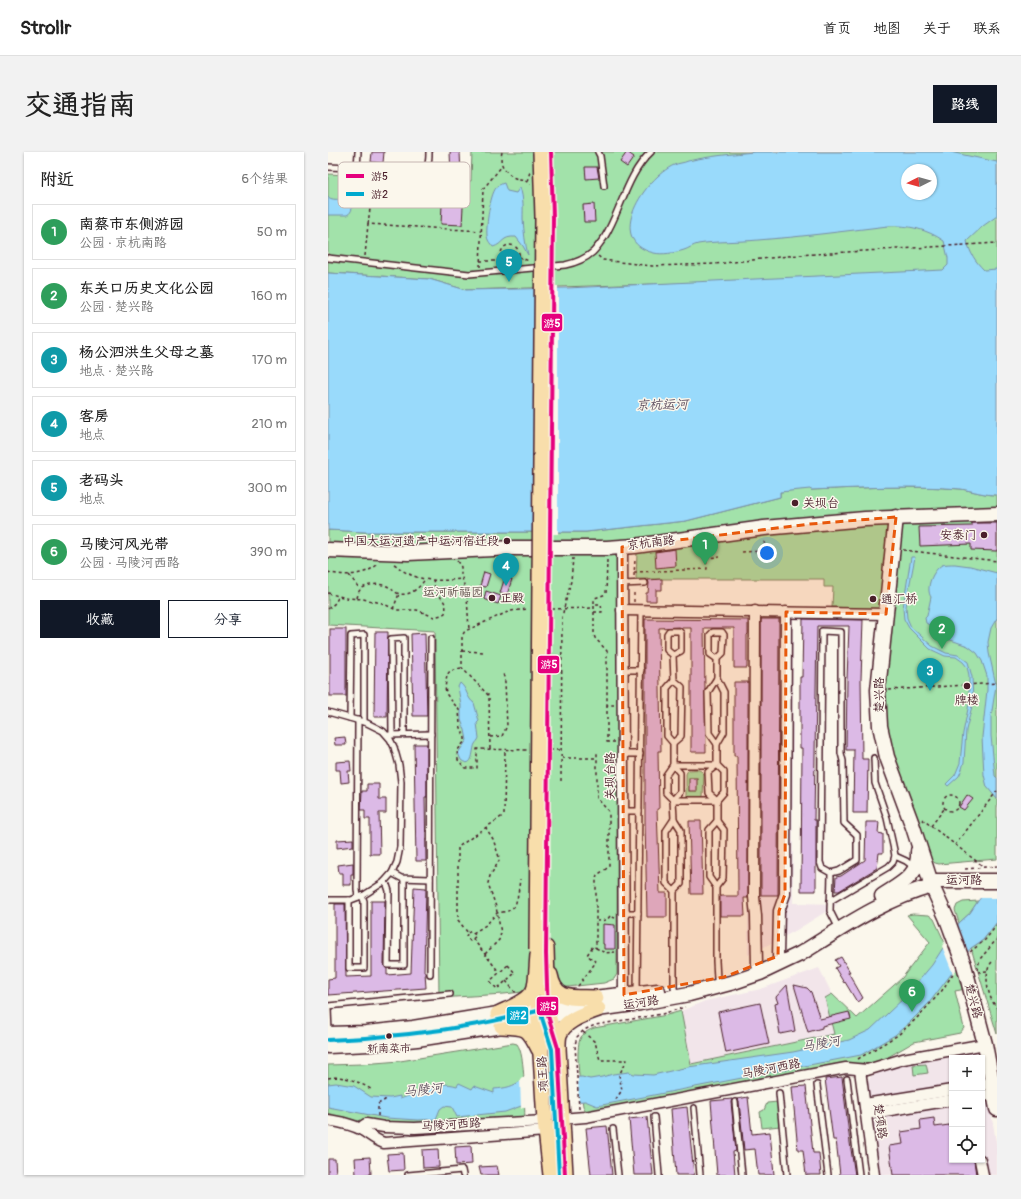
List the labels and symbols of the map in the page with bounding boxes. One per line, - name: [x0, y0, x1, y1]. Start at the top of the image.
- legend: [338, 162, 470, 208]
- north arrow: [901, 164, 937, 200]
- text: 游5: [371, 170, 388, 183]
- text: 游2: [371, 188, 388, 201]
- pin: 5: [496, 249, 522, 282]
- line badge: 游5: [541, 313, 563, 332]
- text: 游5: [544, 317, 561, 330]
- water label: 京杭运河: [636, 397, 690, 413]
- place label: 关坝台: [803, 496, 839, 511]
- marker: 关坝台: [790, 498, 800, 508]
- place label: 安泰门: [940, 528, 976, 543]
- marker: 安泰门: [979, 530, 989, 540]
- pin: 1: [692, 532, 718, 565]
- street label: 京杭南路: [626, 533, 676, 553]
- place label: 中国大运河遗产中运河宿迁段: [343, 534, 499, 549]
- marker: 中国大运河遗产中运河宿迁段: [502, 536, 512, 546]
- your location: [757, 543, 777, 563]
- pin: 4: [493, 553, 519, 586]
- park label: 运河祈福园: [423, 585, 483, 600]
- place label: 正殿: [500, 591, 524, 606]
- place label: 通汇桥: [881, 592, 918, 607]
- marker: 正殿: [487, 593, 497, 603]
- marker: 通汇桥: [868, 594, 878, 604]
- pin: 2: [929, 616, 955, 649]
- line badge: 游5: [537, 655, 560, 674]
- text: 游5: [541, 658, 558, 671]
- pin: 3: [917, 658, 943, 691]
- street label: 楚兴路: [872, 677, 887, 713]
- marker: 牌楼: [962, 681, 972, 691]
- place label: 牌楼: [955, 693, 979, 708]
- street label: 关坝台路: [603, 752, 618, 800]
- street label: 运河路: [946, 873, 982, 888]
- pin: 6: [899, 979, 925, 1012]
- street label: 楚兴路: [961, 982, 985, 1020]
- street label: 运河路: [622, 993, 660, 1013]
- line badge: 游5: [536, 996, 559, 1016]
- text: 游5: [540, 1000, 557, 1013]
- line badge: 游2: [506, 1006, 529, 1025]
- text: 游2: [509, 1009, 527, 1022]
- marker: 新南菜市: [384, 1031, 394, 1041]
- water label: 马陵河: [800, 1032, 844, 1055]
- place label: 新南菜市: [367, 1042, 411, 1055]
- street label: 项王路: [535, 1056, 551, 1092]
- street label: 马陵河西路: [740, 1056, 802, 1082]
- water label: 马陵河: [403, 1080, 445, 1100]
- street label: 楚项路: [870, 1102, 890, 1140]
- street label: 马陵河西路: [421, 1115, 481, 1135]

